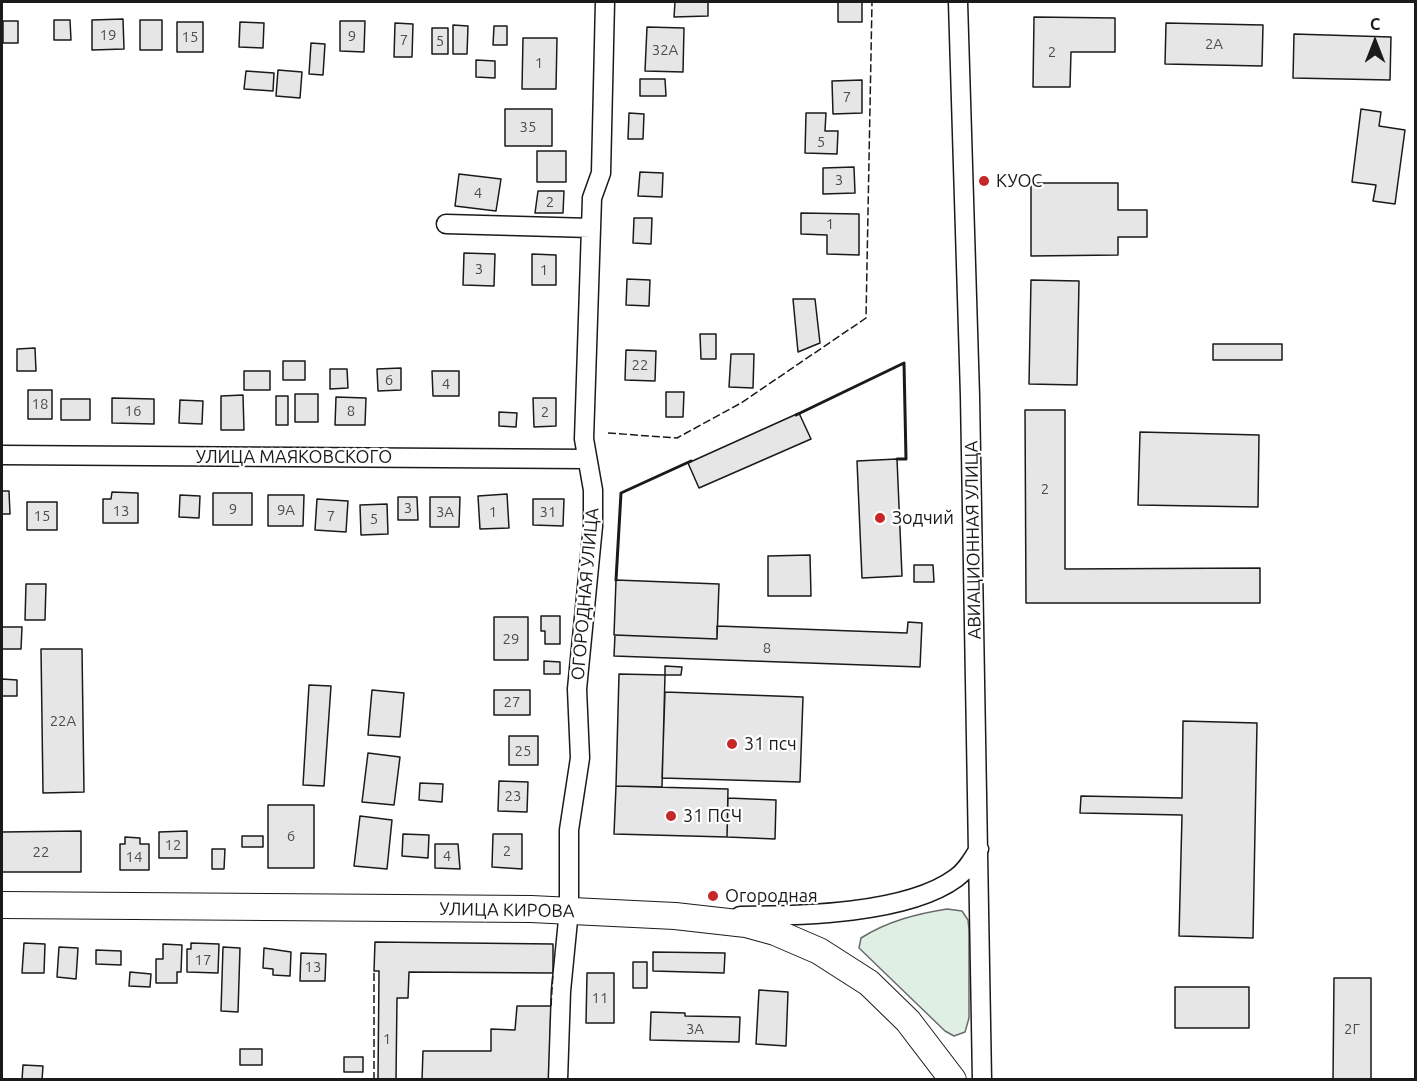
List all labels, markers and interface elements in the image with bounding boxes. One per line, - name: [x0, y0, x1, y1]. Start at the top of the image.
- north arrow: [1345, 12, 1405, 72]
- text: С: [1370, 15, 1380, 33]
- house number: 19: [100, 26, 116, 44]
- house number: 9: [348, 27, 356, 45]
- house number: 15: [182, 28, 198, 46]
- house number: 7: [400, 31, 408, 49]
- house number: 5: [436, 32, 444, 50]
- house number: 2А: [1205, 35, 1223, 53]
- house number: 32А: [652, 41, 678, 59]
- house number: 2: [1048, 43, 1056, 61]
- house number: 1: [535, 54, 543, 72]
- house number: 7: [843, 88, 851, 106]
- house number: 35: [520, 118, 536, 136]
- house number: 5: [817, 133, 825, 151]
- place label: КУОС: [996, 170, 1042, 192]
- house number: 3: [835, 171, 843, 189]
- marker: КУОС: [977, 174, 991, 188]
- house number: 4: [474, 184, 482, 202]
- house number: 2: [546, 193, 554, 211]
- house number: 1: [826, 215, 834, 233]
- house number: 3: [475, 260, 483, 278]
- house number: 1: [540, 261, 548, 279]
- house number: 22: [632, 356, 648, 374]
- house number: 6: [385, 371, 393, 389]
- house number: 4: [442, 375, 450, 393]
- house number: 18: [32, 395, 48, 413]
- house number: 16: [125, 402, 141, 420]
- house number: 8: [347, 402, 355, 420]
- house number: 2: [541, 403, 549, 421]
- street label: АВИАЦИОННАЯ УЛИЦА: [960, 440, 986, 640]
- street label: УЛИЦА МАЯКОВСКОГО: [196, 446, 392, 468]
- house number: 2: [1041, 480, 1049, 498]
- house number: 3: [404, 499, 412, 517]
- house number: 9: [229, 500, 237, 518]
- house number: 9А: [277, 501, 295, 519]
- house number: 13: [113, 502, 129, 520]
- house number: 3А: [436, 503, 454, 521]
- house number: 1: [489, 503, 497, 521]
- house number: 31: [540, 503, 556, 521]
- house number: 15: [34, 507, 50, 525]
- house number: 7: [327, 507, 335, 525]
- street label: ОГОРОДНАЯ УЛИЦА: [567, 507, 603, 681]
- place label: Зодчий: [892, 507, 954, 529]
- house number: 5: [370, 510, 378, 528]
- marker: Зодчий: [873, 511, 887, 525]
- house number: 29: [503, 630, 519, 648]
- house number: 8: [763, 639, 771, 657]
- house number: 27: [504, 693, 520, 711]
- house number: 22А: [50, 712, 76, 730]
- place label: 31 псч: [744, 733, 797, 755]
- marker: 31 псч: [725, 737, 739, 751]
- house number: 25: [515, 742, 531, 760]
- house number: 23: [505, 787, 521, 805]
- place label: 31 ПСЧ: [683, 805, 742, 827]
- marker: 31 ПСЧ: [664, 809, 678, 823]
- house number: 6: [287, 827, 295, 845]
- house number: 12: [165, 836, 181, 854]
- house number: 2: [503, 842, 511, 860]
- house number: 22: [33, 843, 49, 861]
- house number: 4: [443, 847, 451, 865]
- house number: 14: [126, 848, 142, 866]
- place label: Огородная: [725, 885, 818, 907]
- marker: Огородная: [706, 889, 720, 903]
- street label: УЛИЦА КИРОВА: [439, 898, 575, 922]
- house number: 17: [195, 951, 211, 969]
- house number: 13: [305, 958, 321, 976]
- house number: 11: [592, 989, 608, 1007]
- house number: 3А: [686, 1020, 704, 1038]
- house number: 2Г: [1344, 1020, 1360, 1038]
- house number: 1: [383, 1030, 391, 1048]

